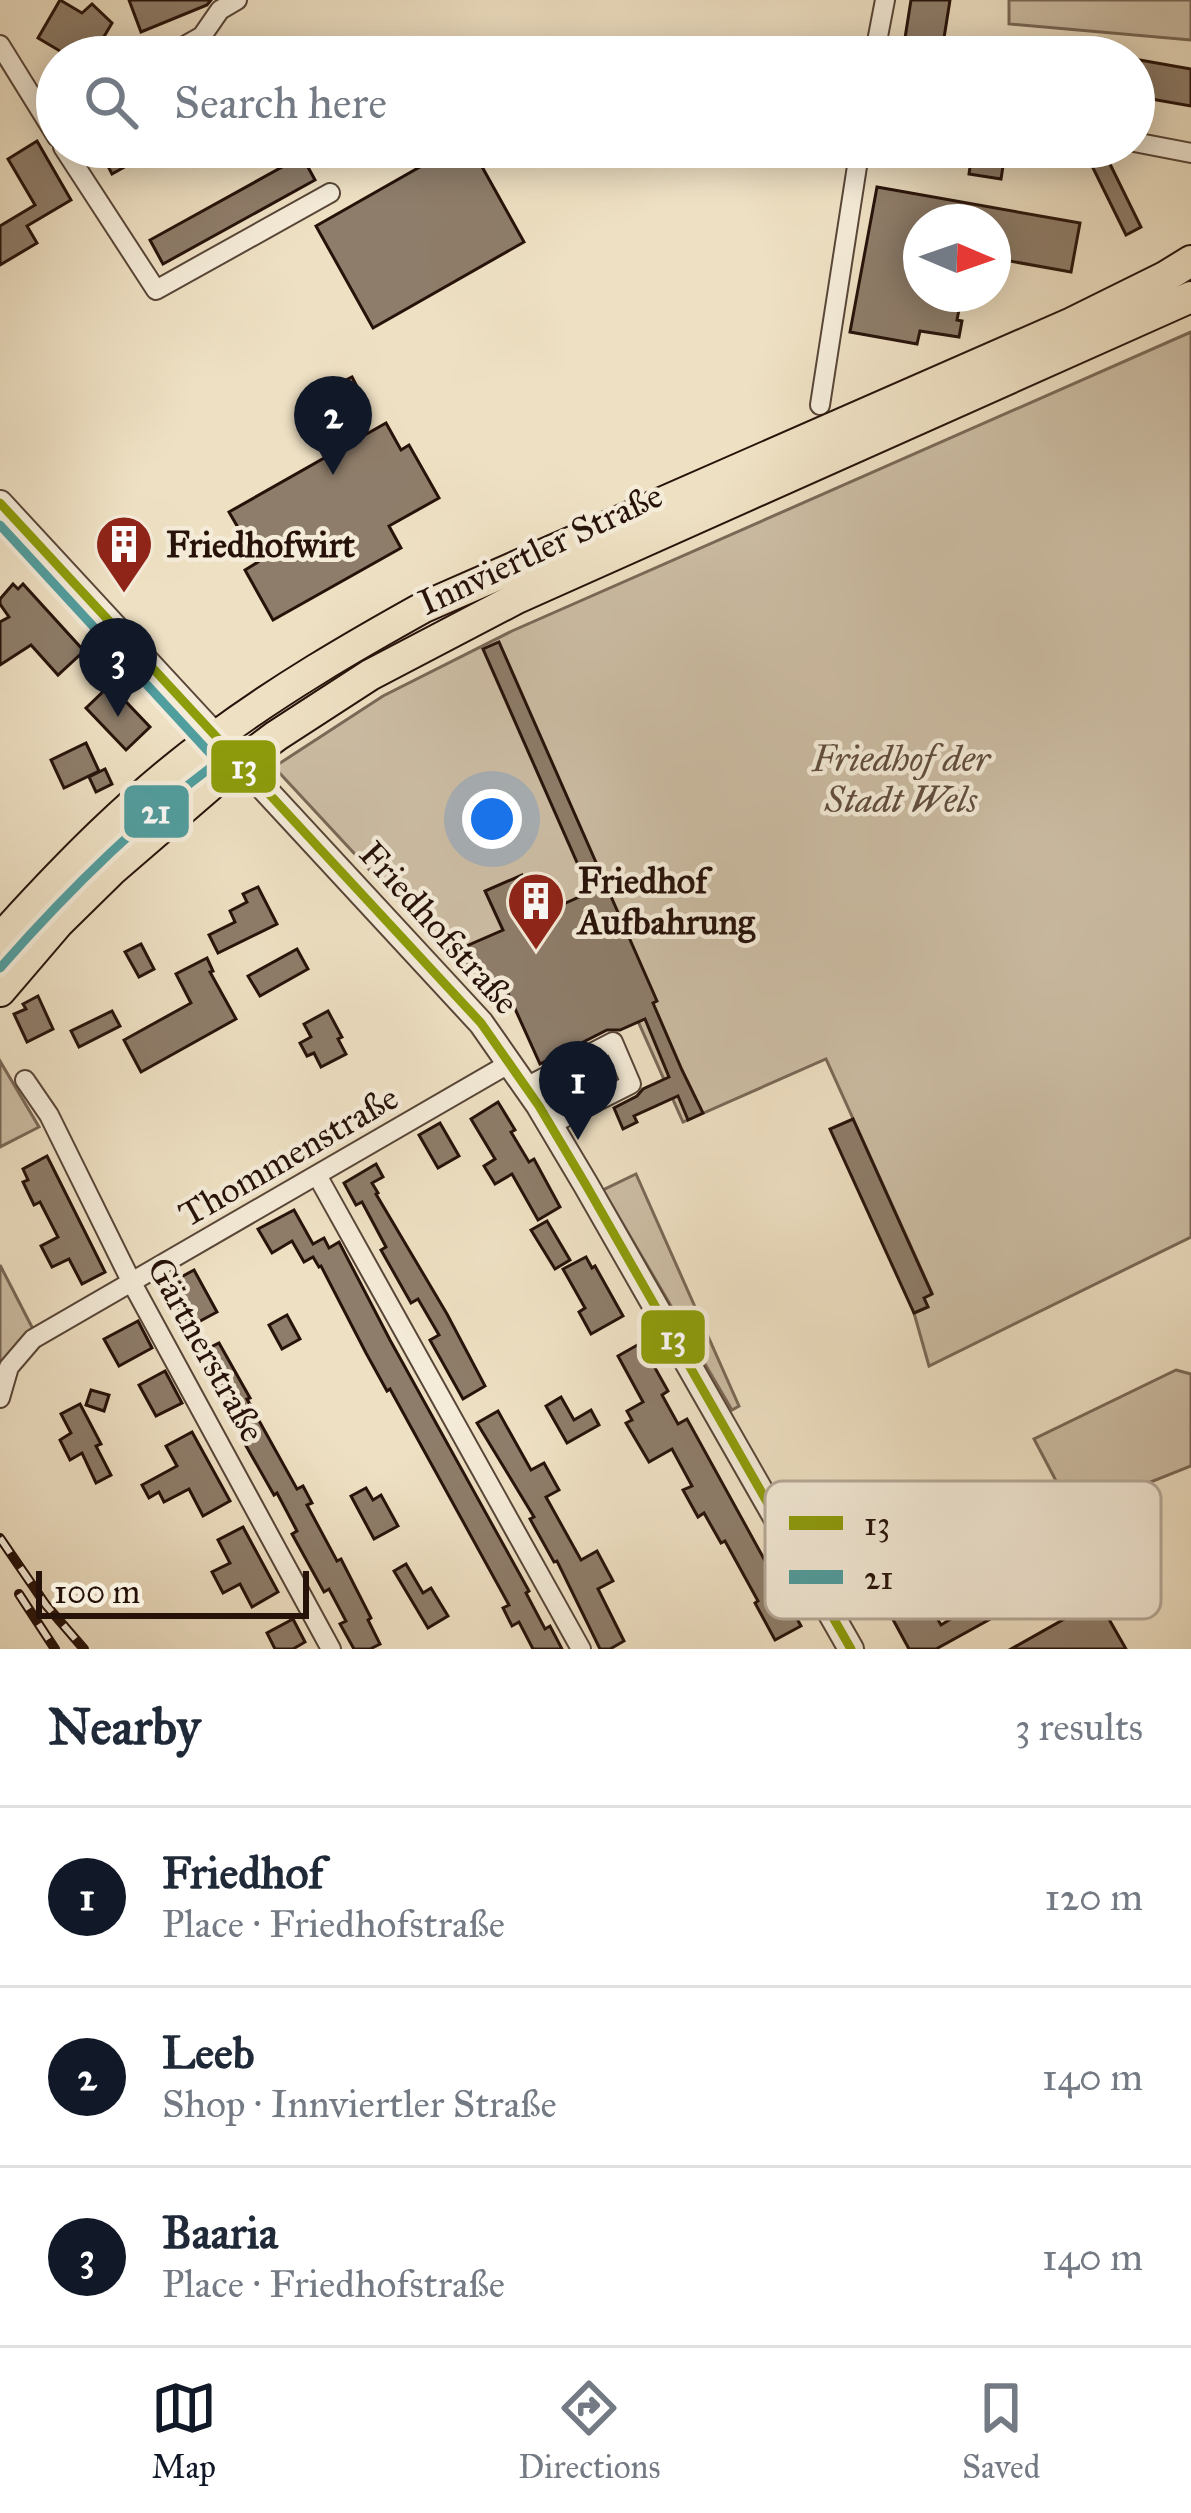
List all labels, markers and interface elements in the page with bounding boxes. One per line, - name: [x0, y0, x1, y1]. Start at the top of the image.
- search box: [36, 36, 1155, 168]
- icon: search: [78, 69, 144, 135]
- text: Search here: [174, 75, 387, 130]
- north arrow: [903, 204, 1011, 312]
- pin: 2: [294, 376, 372, 475]
- street label: Innviertler Straße: [412, 473, 669, 625]
- building icon: Friedhofwirt: [93, 513, 155, 595]
- place label: Friedhofwirt: [166, 523, 355, 567]
- pin: 3: [79, 618, 157, 717]
- park label: Friedhof der Stadt Wels: [811, 737, 992, 822]
- line badge: 13: [209, 738, 278, 795]
- text: 13: [231, 747, 257, 787]
- line badge: 21: [122, 783, 191, 840]
- your location: [462, 789, 522, 849]
- text: 21: [141, 792, 171, 832]
- street label: Friedhofstraße: [350, 832, 528, 1023]
- place label: Friedhof Aufbahrung: [576, 859, 756, 944]
- building icon: Friedhof Aufbahrung: [505, 870, 567, 952]
- pin: 1: [539, 1041, 617, 1140]
- street label: Thommenstraße: [171, 1075, 406, 1236]
- street label: Gärtnerstraße: [137, 1250, 275, 1449]
- line badge: 13: [639, 1308, 707, 1366]
- text: 13: [660, 1318, 686, 1358]
- legend: [765, 1481, 1161, 1619]
- text: 13: [864, 1504, 890, 1544]
- text: 21: [864, 1558, 893, 1598]
- scale bar: [36, 1565, 309, 1618]
- text: 100 m: [54, 1572, 140, 1612]
- text: Nearby: [48, 1696, 200, 1758]
- text: 3 results: [1015, 1703, 1143, 1751]
- text: Friedhof: [162, 1845, 324, 1900]
- text: 1: [79, 1873, 95, 1921]
- text: 120 m: [1044, 1873, 1143, 1921]
- text: Place · Friedhofstraße: [162, 1900, 505, 1948]
- text: Leeb: [162, 2025, 255, 2080]
- text: 2: [77, 2053, 97, 2101]
- text: 140 m: [1042, 2053, 1143, 2101]
- text: Shop · Innviertler Straße: [162, 2080, 557, 2128]
- text: Baaria: [162, 2205, 278, 2260]
- text: 3: [79, 2233, 95, 2281]
- text: 140 m: [1042, 2233, 1143, 2281]
- text: Place · Friedhofstraße: [162, 2260, 505, 2308]
- tab: Map: [151, 2375, 217, 2487]
- tab: Directions: [518, 2375, 660, 2487]
- tab: Saved: [962, 2375, 1040, 2487]

